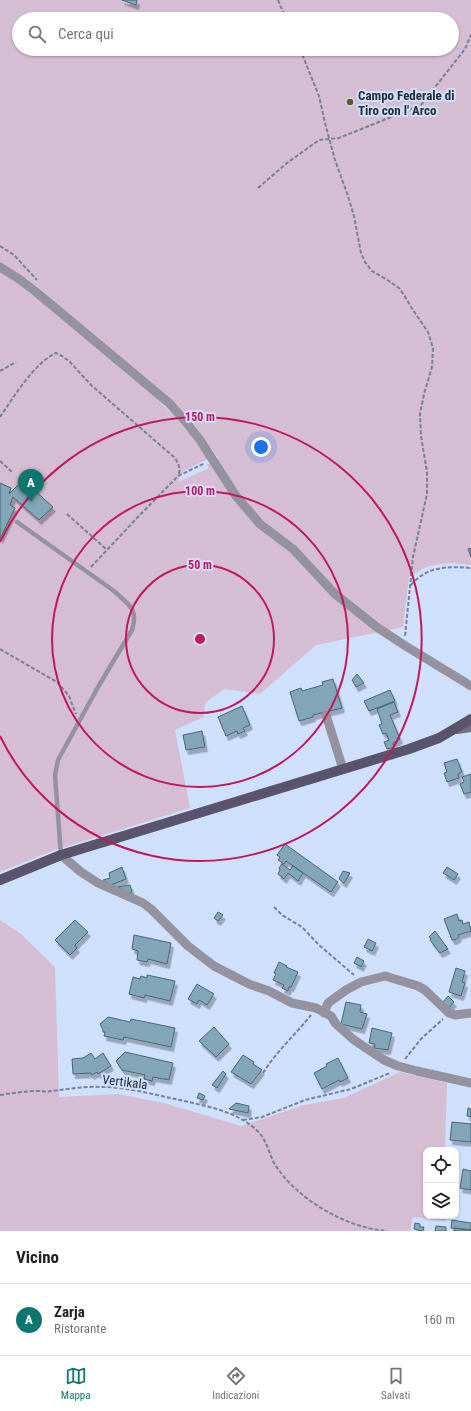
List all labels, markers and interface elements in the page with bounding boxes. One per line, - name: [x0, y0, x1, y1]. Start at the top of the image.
- search box: [12, 12, 459, 56]
- icon: search: [26, 23, 48, 45]
- text: Cerca qui: [58, 25, 114, 43]
- place label: Campo Federale di Tiro con l' Arco: [358, 88, 454, 118]
- marker: Campo Federale di Tiro con l' Arco: [345, 97, 355, 107]
- text: 150 m: [185, 410, 215, 424]
- your location: [251, 437, 271, 457]
- pin: A: [18, 469, 44, 502]
- text: 100 m: [185, 484, 215, 498]
- text: 50 m: [188, 558, 212, 572]
- centre of rings: [193, 632, 207, 646]
- street label: Vertikala: [101, 1072, 149, 1092]
- map controls: [423, 1147, 459, 1219]
- button: locate: [423, 1147, 459, 1183]
- button: layers: [423, 1183, 459, 1219]
- text: Vicino: [16, 1247, 59, 1267]
- text: Zarja: [54, 1303, 85, 1321]
- text: A: [25, 1312, 33, 1327]
- text: 160 m: [423, 1312, 455, 1327]
- text: Ristorante: [54, 1321, 106, 1336]
- tab: Mappa: [61, 1365, 91, 1402]
- tab: Indicazioni: [212, 1365, 259, 1402]
- tab: Salvati: [381, 1365, 410, 1402]

